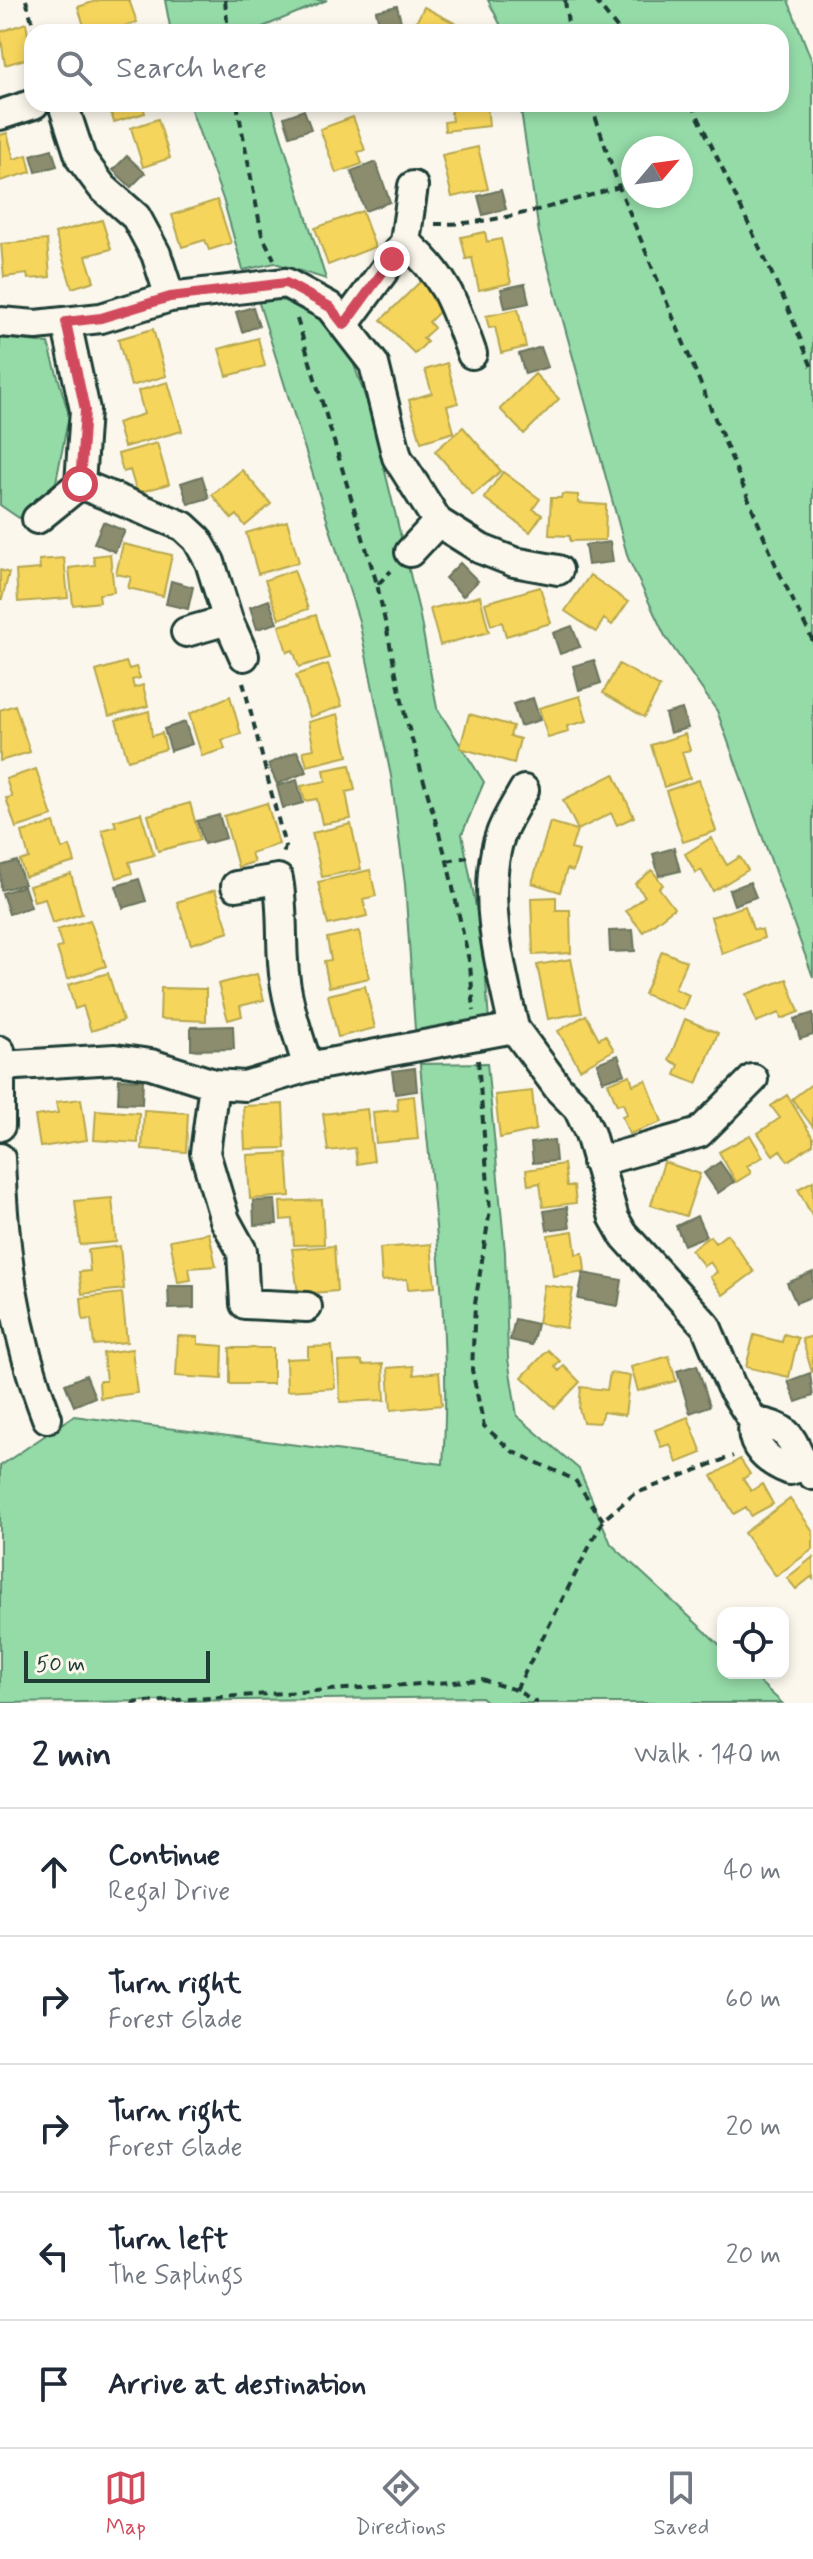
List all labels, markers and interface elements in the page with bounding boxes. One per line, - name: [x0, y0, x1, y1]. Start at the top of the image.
- search box: [24, 24, 789, 112]
- icon: search: [52, 46, 96, 90]
- text: Search here: [116, 49, 267, 88]
- north arrow: [621, 136, 693, 208]
- route end: [374, 241, 410, 277]
- route start: [62, 466, 98, 502]
- map controls: [717, 1607, 789, 1679]
- button: locate: [717, 1607, 789, 1679]
- scale bar: [24, 1647, 210, 1683]
- text: 50 m: [36, 1651, 85, 1679]
- text: 2 min: [32, 1733, 112, 1778]
- text: Walk · 140 m: [634, 1738, 781, 1772]
- text: Continue: [108, 1836, 220, 1875]
- icon: ahead: [32, 1850, 76, 1894]
- text: 40 m: [723, 1855, 781, 1889]
- text: Regal Drive: [108, 1875, 230, 1909]
- text: Turn right: [108, 1964, 241, 2003]
- icon: right: [32, 1978, 76, 2022]
- text: 60 m: [725, 1983, 781, 2017]
- text: Forest Glade: [108, 2003, 243, 2037]
- text: Turn right: [108, 2092, 241, 2131]
- icon: right: [32, 2106, 76, 2150]
- text: 20 m: [726, 2111, 781, 2145]
- text: Forest Glade: [108, 2131, 243, 2165]
- text: Turn left: [108, 2220, 228, 2259]
- icon: left: [32, 2234, 76, 2278]
- text: 20 m: [726, 2239, 781, 2273]
- text: The Saplings: [108, 2259, 243, 2293]
- icon: arrive: [32, 2362, 76, 2406]
- text: Arrive at destination: [108, 2365, 366, 2404]
- tab: Map: [104, 2466, 148, 2542]
- tab: Directions: [355, 2466, 446, 2542]
- tab: Saved: [654, 2466, 709, 2542]

